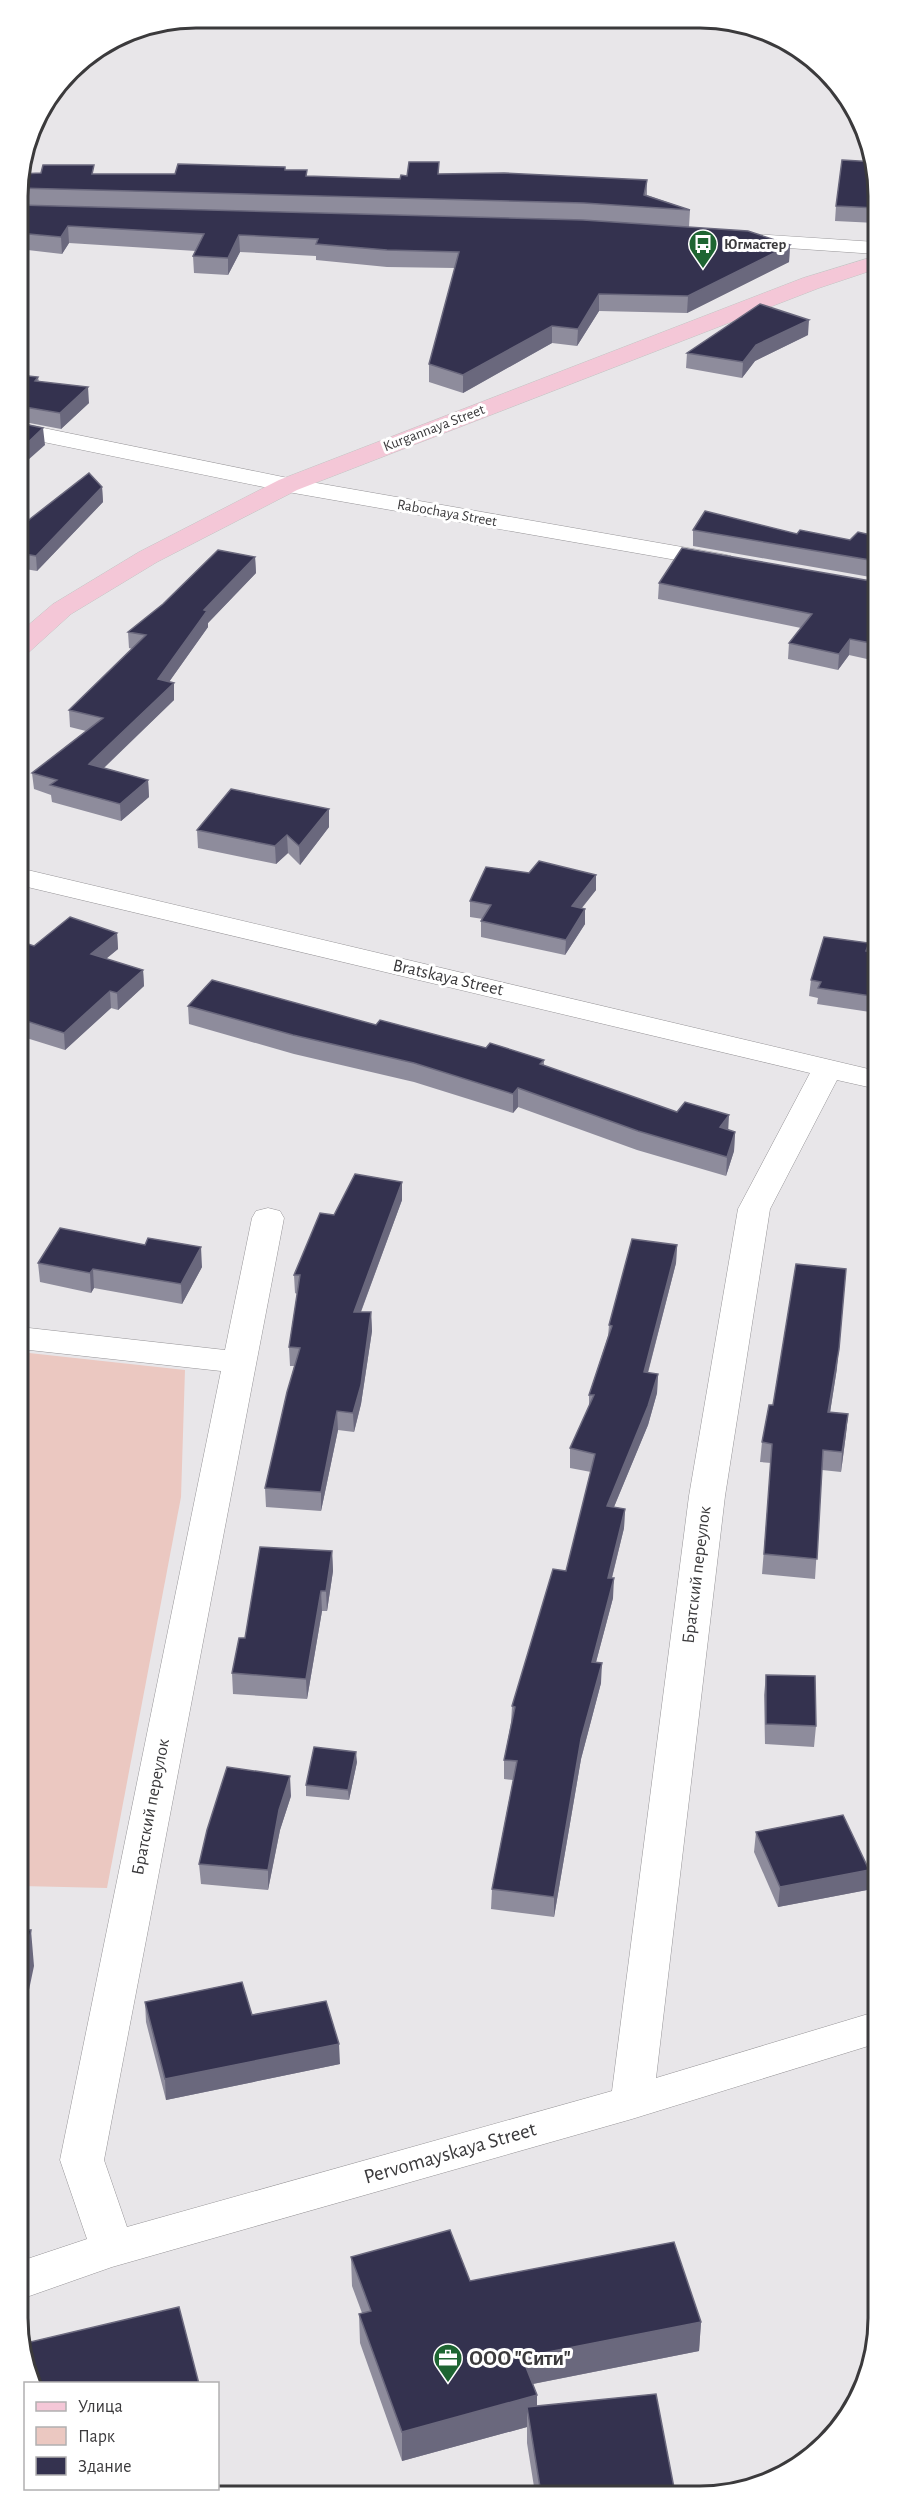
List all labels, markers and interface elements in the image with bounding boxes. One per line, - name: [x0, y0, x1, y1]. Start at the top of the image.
- bus stop icon: Югмастер: [687, 228, 719, 270]
- place label: Югмастер: [724, 237, 786, 252]
- street label: Kurgannaya Street: [381, 402, 487, 454]
- street label: Rabochaya Street: [396, 497, 498, 529]
- street label: Bratskaya Street: [391, 957, 505, 1000]
- street label: Братский переулок: [680, 1504, 714, 1645]
- street label: Братский переулок: [129, 1737, 173, 1877]
- street label: Pervomayskaya Street: [361, 2118, 539, 2188]
- office icon: ООО "Сити": [432, 2342, 464, 2384]
- place label: ООО "Сити": [469, 2348, 571, 2369]
- legend: [24, 2382, 219, 2490]
- text: Улица: [78, 2398, 123, 2416]
- text: Парк: [78, 2428, 116, 2446]
- text: Здание: [78, 2458, 132, 2476]

